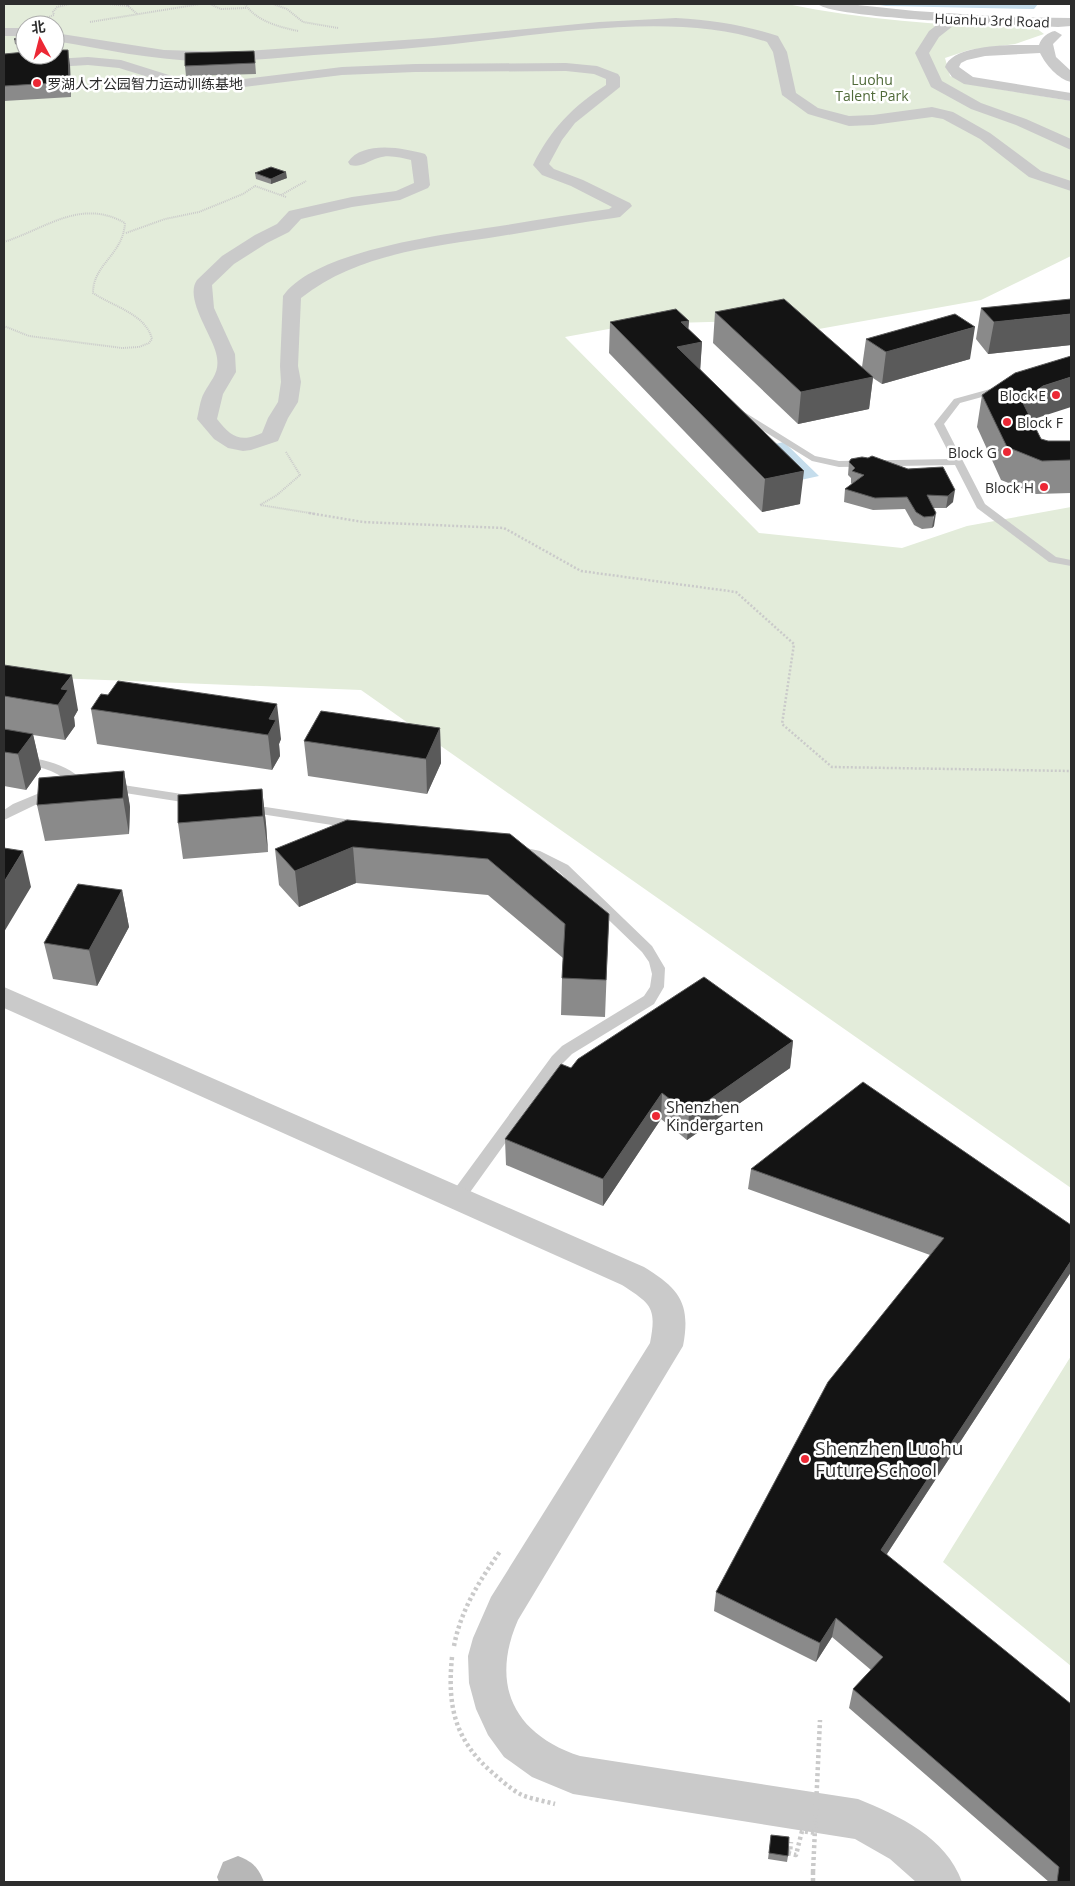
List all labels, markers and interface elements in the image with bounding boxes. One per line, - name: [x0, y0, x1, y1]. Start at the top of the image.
- street label: Huanhu 3rd Road: [934, 8, 1050, 32]
- north arrow: [15, 15, 65, 65]
- text: 北: [30, 16, 46, 37]
- park label: Luohu Talent Park: [835, 70, 909, 105]
- place label: 罗湖人才公园智力运动训练基地: [47, 74, 243, 93]
- marker: 罗湖人才公园智力运动训练基地: [31, 77, 43, 89]
- place label: Block E: [1000, 386, 1046, 405]
- marker: Block E: [1050, 389, 1062, 401]
- place label: Block F: [1017, 413, 1063, 432]
- marker: Block F: [1001, 416, 1013, 428]
- place label: Block G: [948, 443, 997, 462]
- marker: Block G: [1001, 446, 1013, 458]
- place label: Block H: [985, 478, 1034, 497]
- marker: Block H: [1038, 481, 1050, 493]
- place label: Shenzhen Kindergarten: [666, 1096, 764, 1136]
- marker: Shenzhen Kindergarten: [650, 1110, 662, 1122]
- place label: Shenzhen Luohu Future School: [815, 1435, 964, 1483]
- marker: Shenzhen Luohu Future School: [799, 1453, 811, 1465]

